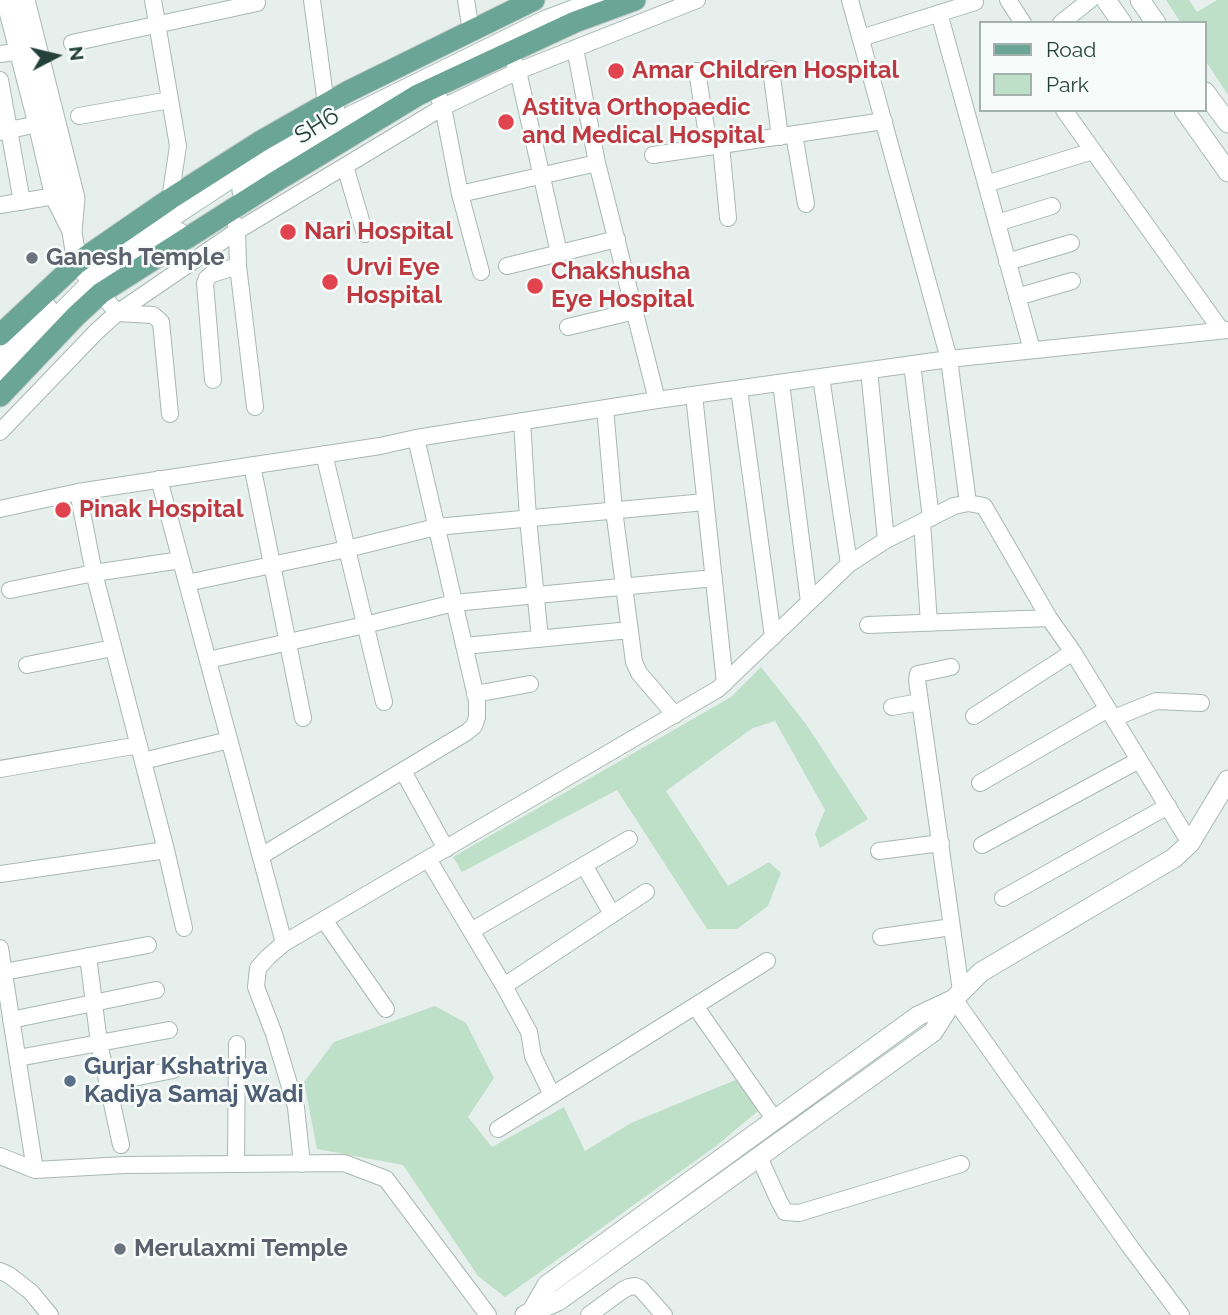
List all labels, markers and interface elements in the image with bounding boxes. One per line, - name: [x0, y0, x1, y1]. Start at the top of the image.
- north arrow: [21, 21, 91, 91]
- legend: [979, 21, 1207, 112]
- text: Road: [1046, 37, 1096, 62]
- text: N: [65, 45, 89, 62]
- place label: Amar Children Hospital: [632, 57, 899, 85]
- marker: Amar Children Hospital: [606, 61, 626, 81]
- text: Park: [1046, 72, 1089, 97]
- place label: Astitva Orthopaedic and Medical Hospital: [522, 94, 765, 150]
- street label: SH6: [290, 101, 344, 151]
- marker: Astitva Orthopaedic and Medical Hospital: [496, 112, 516, 132]
- place label: Nari Hospital: [304, 218, 453, 246]
- marker: Nari Hospital: [278, 222, 298, 242]
- place label: Ganesh Temple: [46, 244, 225, 272]
- marker: Ganesh Temple: [24, 250, 40, 266]
- place label: Urvi Eye Hospital: [346, 254, 442, 310]
- place label: Chakshusha Eye Hospital: [551, 258, 694, 314]
- marker: Urvi Eye Hospital: [320, 272, 340, 292]
- marker: Chakshusha Eye Hospital: [525, 276, 545, 296]
- place label: Pinak Hospital: [79, 496, 243, 524]
- marker: Pinak Hospital: [53, 500, 73, 520]
- place label: Gurjar Kshatriya Kadiya Samaj Wadi: [84, 1053, 304, 1109]
- marker: Gurjar Kshatriya Kadiya Samaj Wadi: [62, 1073, 78, 1089]
- place label: Merulaxmi Temple: [134, 1235, 348, 1263]
- marker: Merulaxmi Temple: [112, 1241, 128, 1257]

